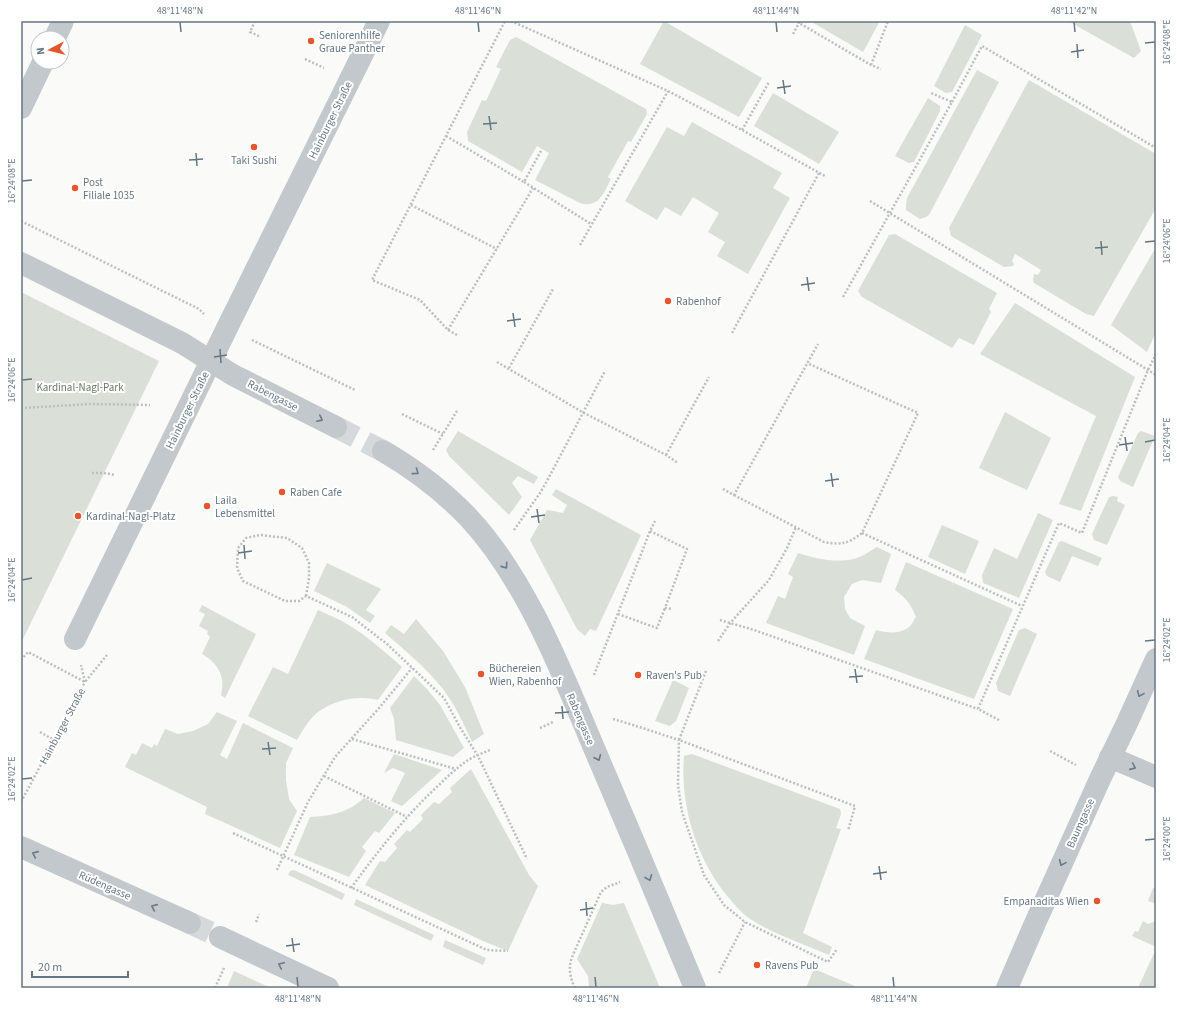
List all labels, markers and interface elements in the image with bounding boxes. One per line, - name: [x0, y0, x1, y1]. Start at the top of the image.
- text: 48°11'48"N: [157, 4, 203, 18]
- text: 48°11'46"N: [455, 4, 501, 18]
- text: 48°11'44"N: [753, 4, 799, 18]
- text: 48°11'42"N: [1051, 4, 1097, 18]
- text: 16°24'08"E: [1160, 19, 1174, 65]
- place label: Seniorenhilfe Graue Panther: [319, 28, 385, 56]
- north arrow: [30, 30, 70, 70]
- marker: Seniorenhilfe Graue Panther: [306, 36, 316, 46]
- text: N: [33, 47, 48, 56]
- street label: Hainburger Straße: [305, 79, 356, 161]
- marker: Taki Sushi: [249, 142, 259, 152]
- place label: Taki Sushi: [231, 153, 277, 168]
- text: 16°24'08"E: [5, 158, 19, 204]
- place label: Post Filiale 1035: [83, 175, 135, 203]
- marker: Post Filiale 1035: [70, 183, 80, 193]
- text: 16°24'06"E: [1160, 218, 1174, 264]
- place label: Rabenhof: [676, 294, 721, 309]
- marker: Rabenhof: [663, 296, 673, 306]
- text: 16°24'06"E: [5, 357, 19, 403]
- street label: Hainburger Straße: [162, 369, 213, 451]
- street label: Rabengasse: [245, 376, 301, 415]
- park label: Kardinal-Nagl-Park: [36, 380, 124, 395]
- one-way arrow: [316, 414, 323, 422]
- text: 16°24'04"E: [1160, 417, 1174, 463]
- one-way arrow: [412, 467, 419, 475]
- place label: Raben Cafe: [290, 485, 342, 500]
- marker: Raben Cafe: [277, 487, 287, 497]
- place label: Laila Lebensmittel: [215, 493, 275, 521]
- marker: Laila Lebensmittel: [202, 501, 212, 511]
- place label: Kardinal-Nagl-Platz: [86, 509, 176, 524]
- marker: Kardinal-Nagl-Platz: [73, 511, 83, 521]
- text: 16°24'04"E: [5, 557, 19, 603]
- one-way arrow: [500, 561, 507, 568]
- text: 16°24'02"E: [1160, 617, 1174, 663]
- place label: Büchereien Wien, Rabenhof: [489, 661, 562, 689]
- place label: Raven's Pub: [646, 668, 702, 683]
- marker: Büchereien Wien, Rabenhof: [476, 669, 486, 679]
- marker: Raven's Pub: [633, 670, 643, 680]
- street label: Hainburger Straße: [36, 685, 89, 767]
- one-way arrow: [1137, 690, 1145, 698]
- street label: Rabengasse: [563, 691, 598, 748]
- one-way arrow: [593, 754, 601, 761]
- text: 16°24'02"E: [5, 756, 19, 802]
- one-way arrow: [1129, 762, 1137, 770]
- street label: Baumgasse: [1063, 796, 1098, 850]
- text: 16°24'00"E: [1160, 816, 1174, 862]
- one-way arrow: [32, 850, 39, 858]
- one-way arrow: [1059, 859, 1067, 867]
- street label: Rüdengasse: [76, 867, 134, 904]
- one-way arrow: [644, 873, 652, 881]
- place label: Empanaditas Wien: [1004, 894, 1089, 909]
- marker: Empanaditas Wien: [1092, 896, 1102, 906]
- one-way arrow: [151, 904, 158, 912]
- scale bar: [32, 953, 128, 979]
- place label: Ravens Pub: [765, 958, 818, 973]
- text: 20 m: [38, 959, 62, 976]
- marker: Ravens Pub: [752, 960, 762, 970]
- one-way arrow: [277, 962, 285, 970]
- text: 48°11'48"N: [275, 992, 321, 1006]
- text: 48°11'46"N: [573, 992, 619, 1006]
- text: 48°11'44"N: [871, 992, 917, 1006]

